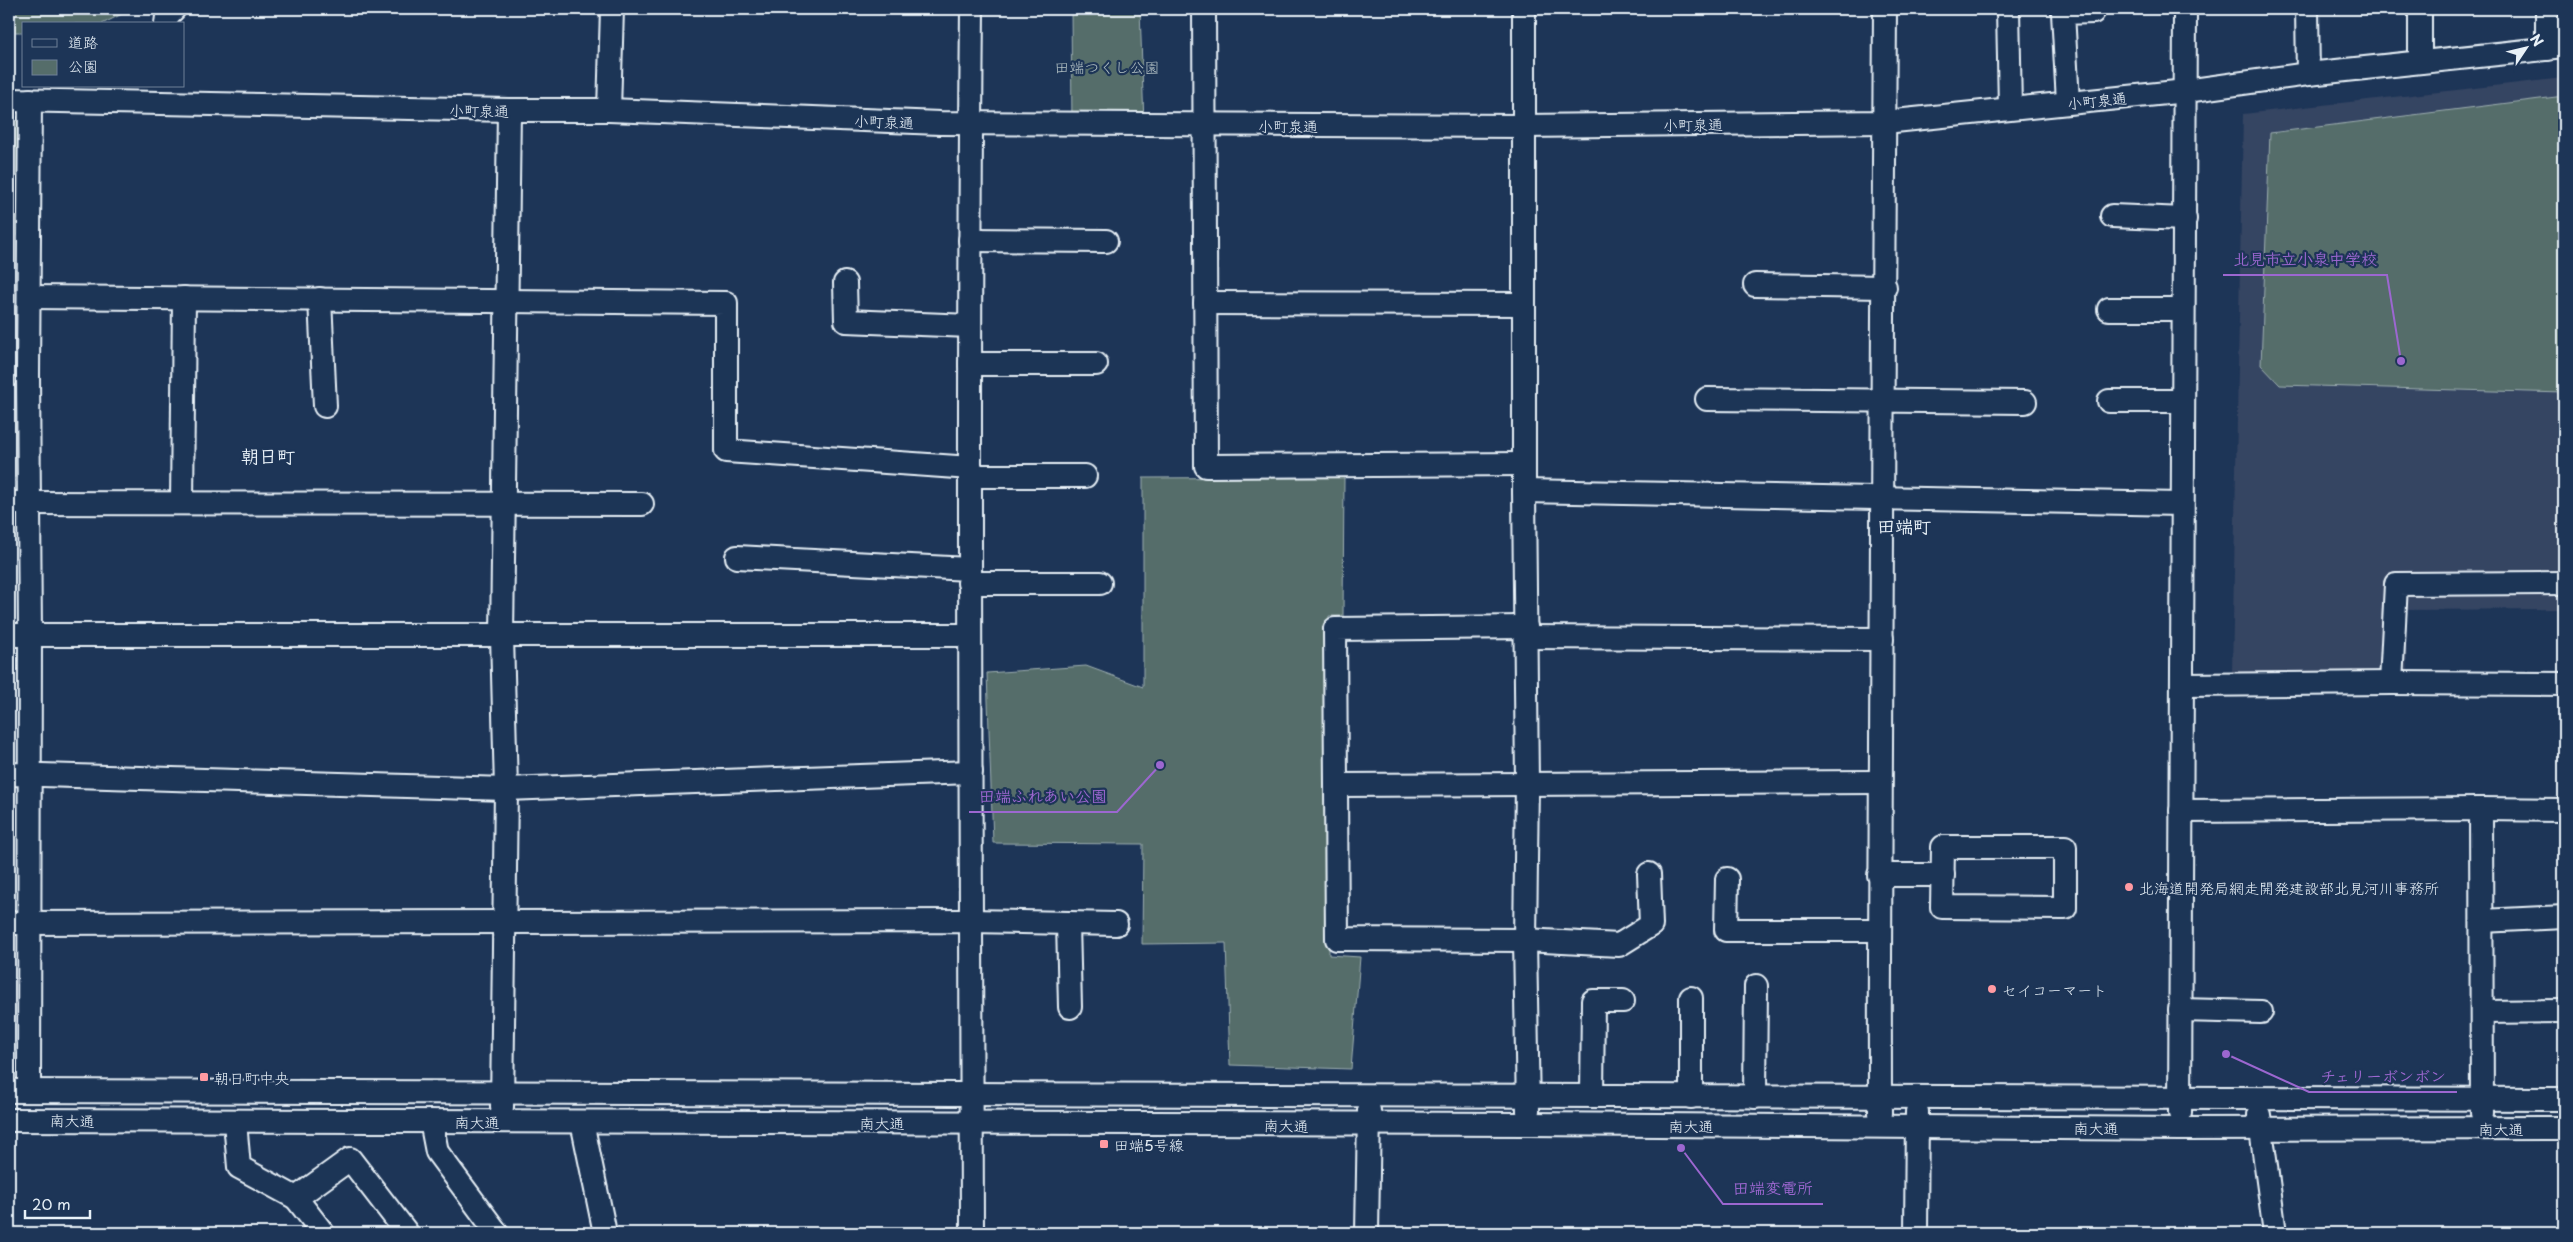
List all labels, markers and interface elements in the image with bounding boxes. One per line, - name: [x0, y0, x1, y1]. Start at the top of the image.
- legend: [22, 22, 185, 88]
- north arrow: [2500, 22, 2550, 72]
- text: 道路: [68, 30, 98, 53]
- text: N: [2525, 30, 2549, 51]
- text: 公園: [68, 54, 98, 77]
- park label: 田端つくし公園: [1054, 55, 1160, 78]
- street label: 小町泉通: [2066, 85, 2128, 115]
- street label: 小町泉通: [449, 98, 509, 122]
- street label: 小町泉通: [854, 108, 914, 134]
- street label: 小町泉通: [1663, 112, 1723, 136]
- street label: 小町泉通: [1258, 114, 1318, 137]
- callout: 北見市立小泉中学校: [2223, 244, 2387, 275]
- text: 北見市立小泉中学校: [2233, 246, 2377, 270]
- district label: 朝日町: [241, 442, 295, 469]
- district label: 田端町: [1877, 512, 1931, 539]
- callout: 田端ふれあい公園: [969, 781, 1117, 812]
- text: 田端ふれあい公園: [979, 783, 1107, 807]
- place label: 北海道開発局網走開発建設部北見河川事務所: [2139, 876, 2439, 899]
- marker: 北海道開発局網走開発建設部北見河川事務所: [2123, 881, 2135, 893]
- place label: セイコーマート: [2002, 978, 2107, 1001]
- marker: セイコーマート: [1986, 983, 1998, 995]
- callout: チェリーボンボン: [2309, 1061, 2457, 1092]
- text: チェリーボンボン: [2320, 1063, 2446, 1087]
- place label: 朝日町中央: [214, 1066, 289, 1089]
- marker: 朝日町中央: [198, 1071, 210, 1083]
- street label: 南大通: [49, 1108, 95, 1132]
- street label: 南大通: [454, 1110, 500, 1133]
- street label: 南大通: [859, 1111, 905, 1134]
- street label: 南大通: [1263, 1113, 1309, 1137]
- street label: 南大通: [1668, 1114, 1714, 1137]
- street label: 南大通: [2073, 1116, 2119, 1139]
- street label: 南大通: [2478, 1117, 2524, 1140]
- place label: 田端5号線: [1114, 1133, 1184, 1156]
- marker: 田端5号線: [1098, 1138, 1110, 1150]
- callout: 田端変電所: [1723, 1173, 1823, 1204]
- text: 田端変電所: [1733, 1175, 1813, 1199]
- scale bar: [25, 1187, 90, 1219]
- text: 20 m: [32, 1192, 71, 1215]

